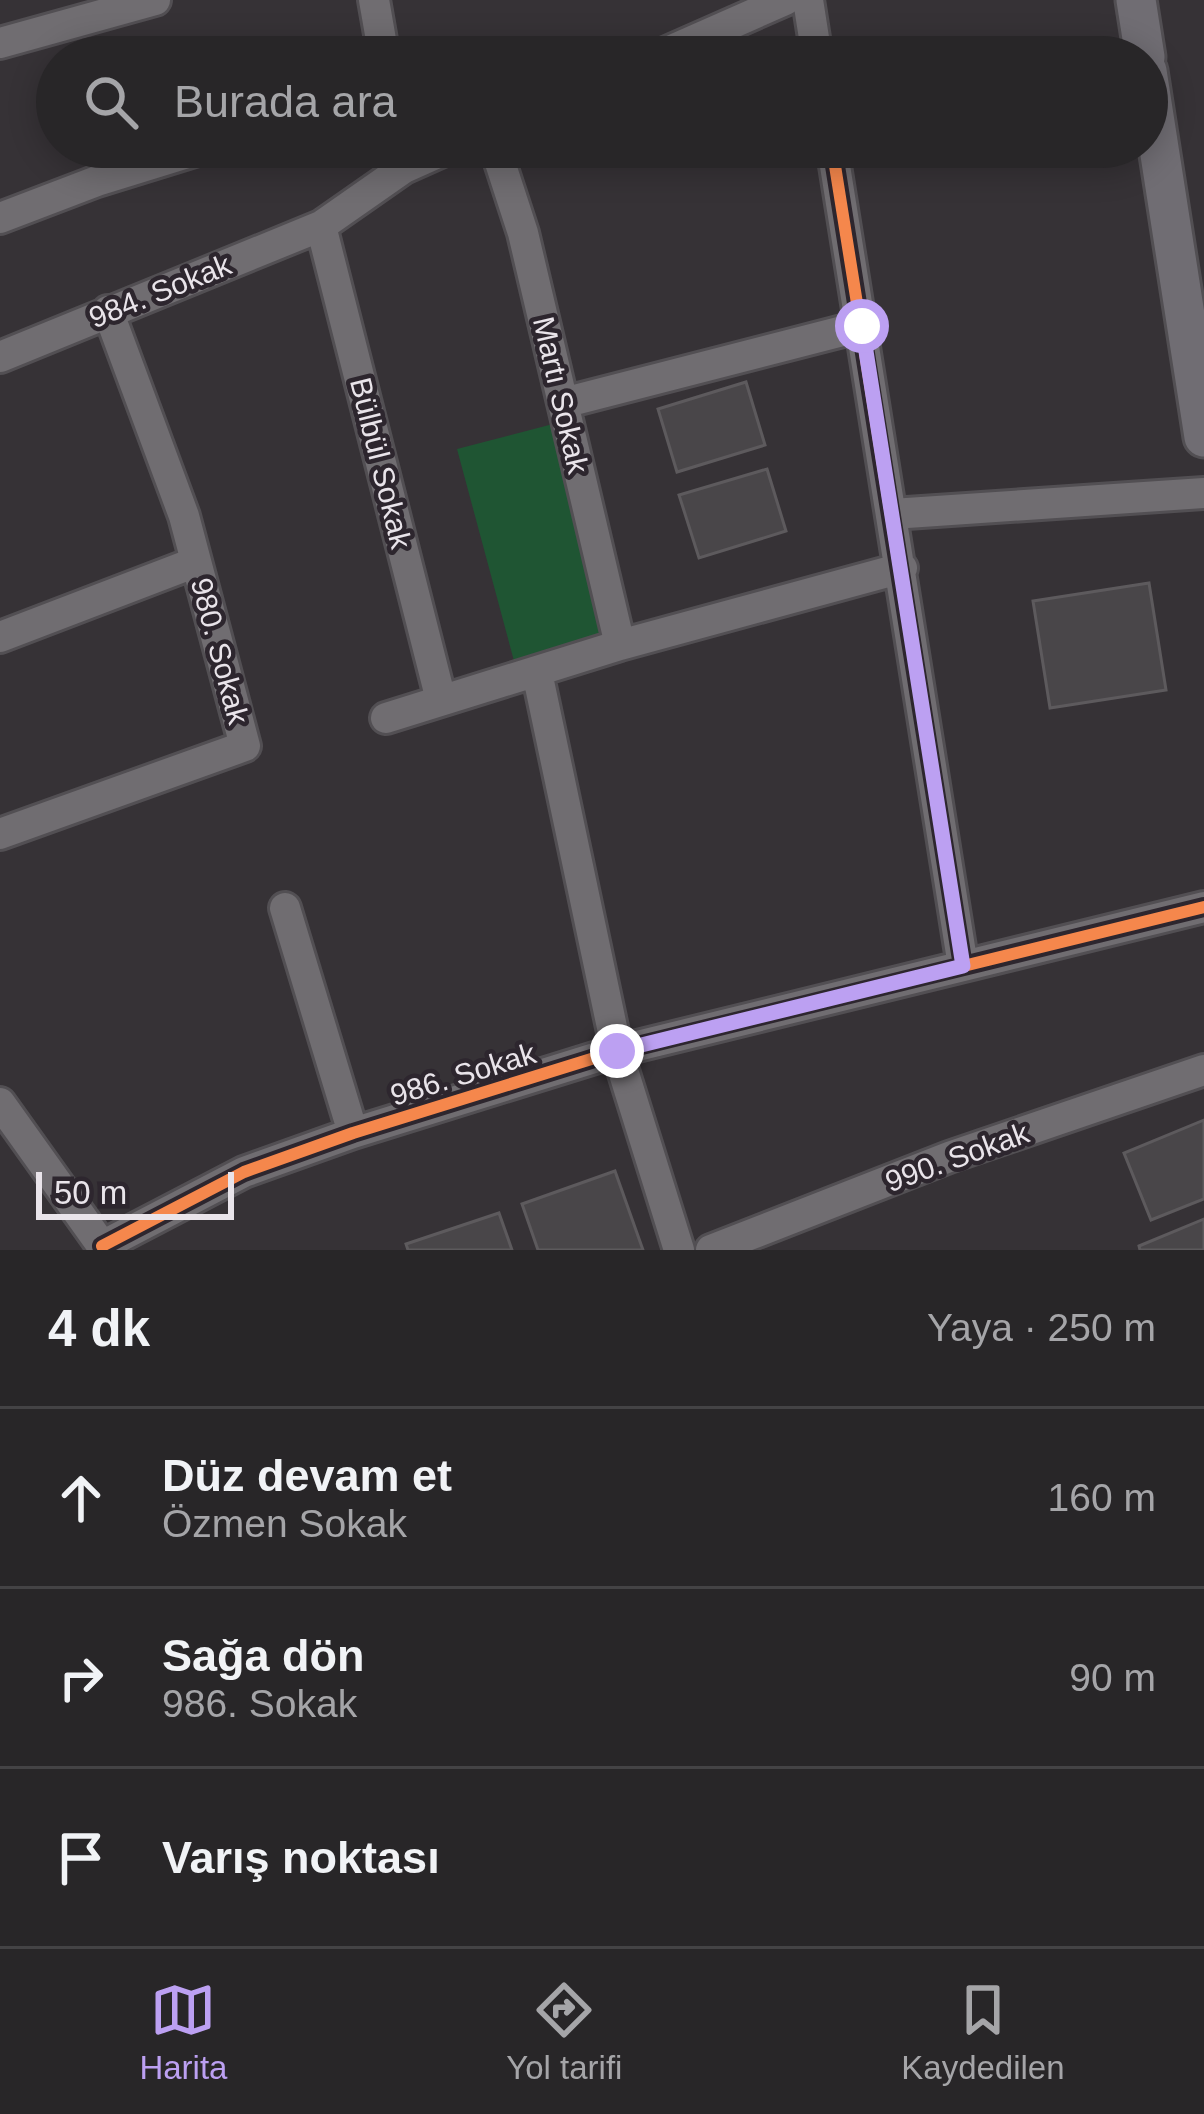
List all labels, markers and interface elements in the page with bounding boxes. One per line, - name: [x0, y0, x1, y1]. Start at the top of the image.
- search box: [36, 36, 1168, 168]
- icon: search: [78, 69, 144, 135]
- text: Burada ara: [174, 76, 397, 127]
- street label: 984. Sokak: [84, 247, 237, 334]
- route start: [835, 299, 889, 353]
- street label: Martı Sokak: [527, 313, 595, 478]
- street label: Bülbül Sokak: [344, 374, 418, 553]
- street label: 980. Sokak: [185, 574, 256, 729]
- route end: [590, 1024, 644, 1078]
- street label: 986. Sokak: [386, 1036, 541, 1112]
- street label: 990. Sokak: [881, 1115, 1034, 1198]
- scale bar: [36, 1166, 234, 1219]
- text: 50 m: [54, 1174, 127, 1211]
- text: 4 dk: [48, 1300, 150, 1357]
- text: Yaya · 250 m: [927, 1306, 1156, 1349]
- text: Düz devam et: [162, 1450, 452, 1501]
- icon: ahead: [48, 1465, 114, 1531]
- text: 160 m: [1048, 1476, 1156, 1519]
- text: Özmen Sokak: [162, 1502, 407, 1545]
- text: Sağa dön: [162, 1630, 365, 1681]
- icon: right: [48, 1645, 114, 1711]
- text: 90 m: [1069, 1656, 1156, 1699]
- text: 986. Sokak: [162, 1682, 357, 1725]
- icon: arrive: [48, 1825, 114, 1891]
- text: Varış noktası: [162, 1832, 440, 1883]
- tab: Harita: [139, 1977, 227, 2087]
- tab: Yol tarifi: [506, 1977, 622, 2087]
- tab: Kaydedilen: [901, 1977, 1065, 2087]

